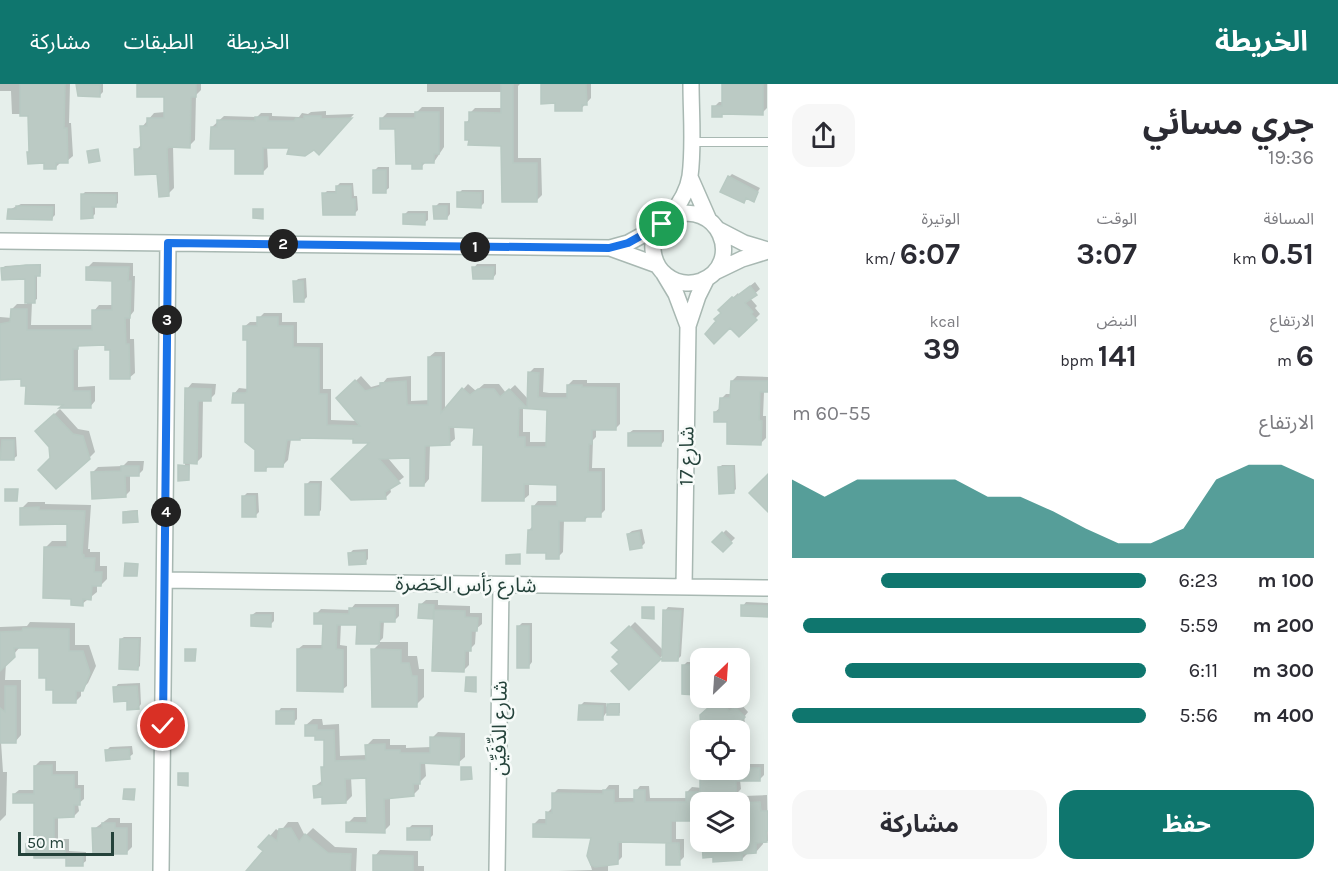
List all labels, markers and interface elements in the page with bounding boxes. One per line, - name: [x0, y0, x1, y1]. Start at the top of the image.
- text: الخريطة: [1215, 25, 1308, 58]
- text: مشاركة: [30, 30, 91, 54]
- text: الطبقات: [124, 30, 194, 54]
- text: الخريطة: [227, 30, 290, 54]
- button: share: [792, 104, 855, 167]
- text: جري مسائي: [1143, 104, 1314, 142]
- text: 19:36: [1268, 146, 1314, 169]
- pin: [636, 198, 687, 249]
- icon: arrive: [645, 207, 678, 240]
- text: الوتيرة: [922, 209, 960, 228]
- text: الوقت: [1097, 209, 1137, 228]
- text: المسافة: [1264, 209, 1314, 228]
- pin: 2: [268, 229, 298, 259]
- pin: 1: [460, 232, 490, 262]
- text: 2: [278, 234, 288, 253]
- text: 6:07: [900, 236, 960, 272]
- text: 3:07: [1076, 236, 1137, 272]
- text: 0.51: [1260, 236, 1314, 272]
- text: 1: [472, 237, 478, 256]
- text: /km: [865, 249, 900, 268]
- text: km: [1233, 249, 1260, 268]
- pin: 3: [152, 305, 182, 335]
- text: 3: [162, 310, 172, 329]
- text: النبض: [1096, 311, 1137, 330]
- text: الارتفاع: [1270, 311, 1314, 330]
- text: kcal: [929, 312, 960, 331]
- text: 39: [923, 331, 960, 367]
- text: 141: [1098, 338, 1137, 374]
- text: 6: [1296, 338, 1314, 374]
- text: bpm: [1060, 351, 1098, 370]
- text: m: [1277, 351, 1296, 370]
- text: 55–60 m: [792, 402, 871, 425]
- text: الارتفاع: [1259, 411, 1314, 434]
- street label: شارع 17: [674, 426, 702, 486]
- pin: 4: [151, 497, 181, 527]
- text: 4: [161, 502, 171, 521]
- text: 6:23: [1179, 569, 1218, 592]
- text: 100 m: [1258, 569, 1314, 592]
- street label: شارع رَأس الحَضرة: [395, 571, 537, 600]
- text: 5:59: [1179, 614, 1218, 637]
- text: 200 m: [1253, 614, 1314, 637]
- north arrow: [690, 648, 750, 708]
- map controls: [690, 648, 750, 852]
- text: 6:11: [1189, 659, 1218, 682]
- text: 300 m: [1252, 659, 1314, 682]
- street label: شارع الدِّفَيِّن: [484, 680, 515, 776]
- pin: [137, 700, 188, 751]
- text: 5:56: [1179, 704, 1218, 727]
- text: 400 m: [1253, 704, 1314, 727]
- icon: check: [146, 709, 179, 742]
- button: locate: [690, 720, 750, 780]
- button: مشاركة: [792, 790, 1047, 859]
- button: حفظ: [1059, 790, 1314, 859]
- button: layers: [690, 792, 750, 852]
- scale bar: [18, 829, 114, 856]
- text: 50 m: [27, 833, 64, 852]

